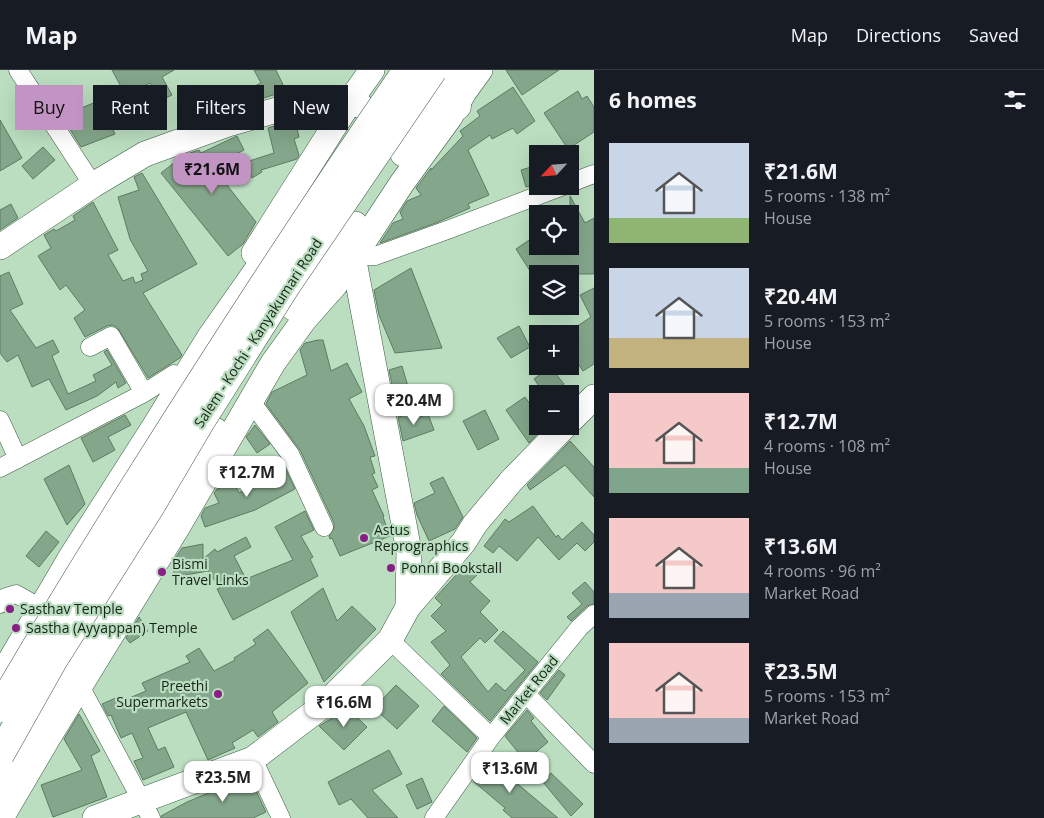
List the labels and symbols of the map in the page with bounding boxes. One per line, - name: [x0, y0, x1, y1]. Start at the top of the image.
- north arrow: [529, 145, 579, 195]
- pin: ₹21.6M: [171, 152, 253, 195]
- street label: Salem - Kochi - Kanyakumari Road: [189, 235, 326, 431]
- pin: ₹20.4M: [373, 384, 455, 426]
- pin: ₹12.7M: [206, 456, 288, 498]
- place label: Astus Reprographics: [374, 520, 469, 555]
- marker: Astus Reprographics: [358, 532, 370, 544]
- place label: Bismi Travel Links: [172, 554, 249, 589]
- place label: Ponni Bookstall: [401, 558, 502, 577]
- marker: Ponni Bookstall: [385, 562, 397, 574]
- marker: Bismi Travel Links: [156, 566, 168, 578]
- place label: Sasthav Temple: [20, 599, 123, 618]
- marker: Sasthav Temple: [4, 603, 16, 615]
- place label: Sastha (Ayyappan) Temple: [26, 618, 198, 637]
- marker: Sastha (Ayyappan) Temple: [10, 622, 22, 634]
- street label: Market Road: [495, 651, 562, 728]
- place label: Preethi Supermarkets: [116, 676, 208, 711]
- pin: ₹16.6M: [303, 686, 385, 728]
- marker: Preethi Supermarkets: [212, 688, 224, 700]
- pin: ₹13.6M: [469, 752, 551, 794]
- pin: ₹23.5M: [182, 760, 264, 803]

